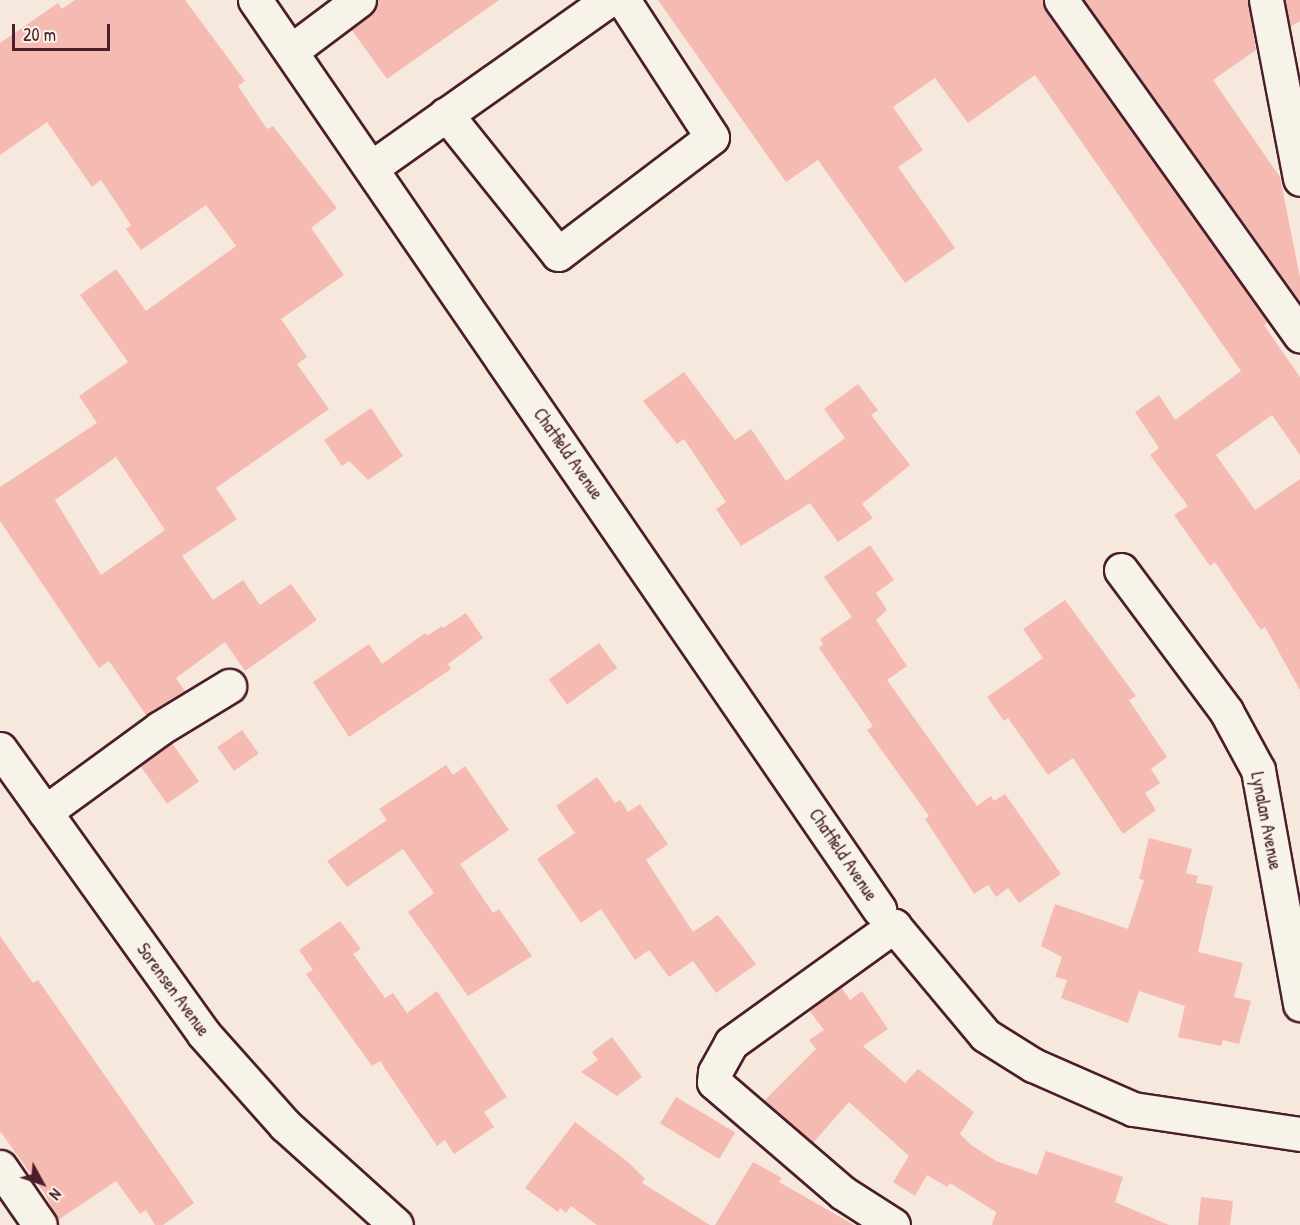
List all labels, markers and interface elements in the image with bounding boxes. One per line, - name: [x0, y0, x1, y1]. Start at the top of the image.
- scale bar: [15, 12, 112, 50]
- text: 20 m: [23, 22, 56, 47]
- street label: Chatfield Avenue: [529, 404, 607, 504]
- street label: Lynalan Avenue: [1246, 770, 1286, 872]
- street label: Chatfield Avenue: [804, 805, 882, 905]
- street label: Sorensen Avenue: [132, 939, 214, 1041]
- north arrow: [12, 1153, 72, 1213]
- text: N: [45, 1184, 67, 1205]

